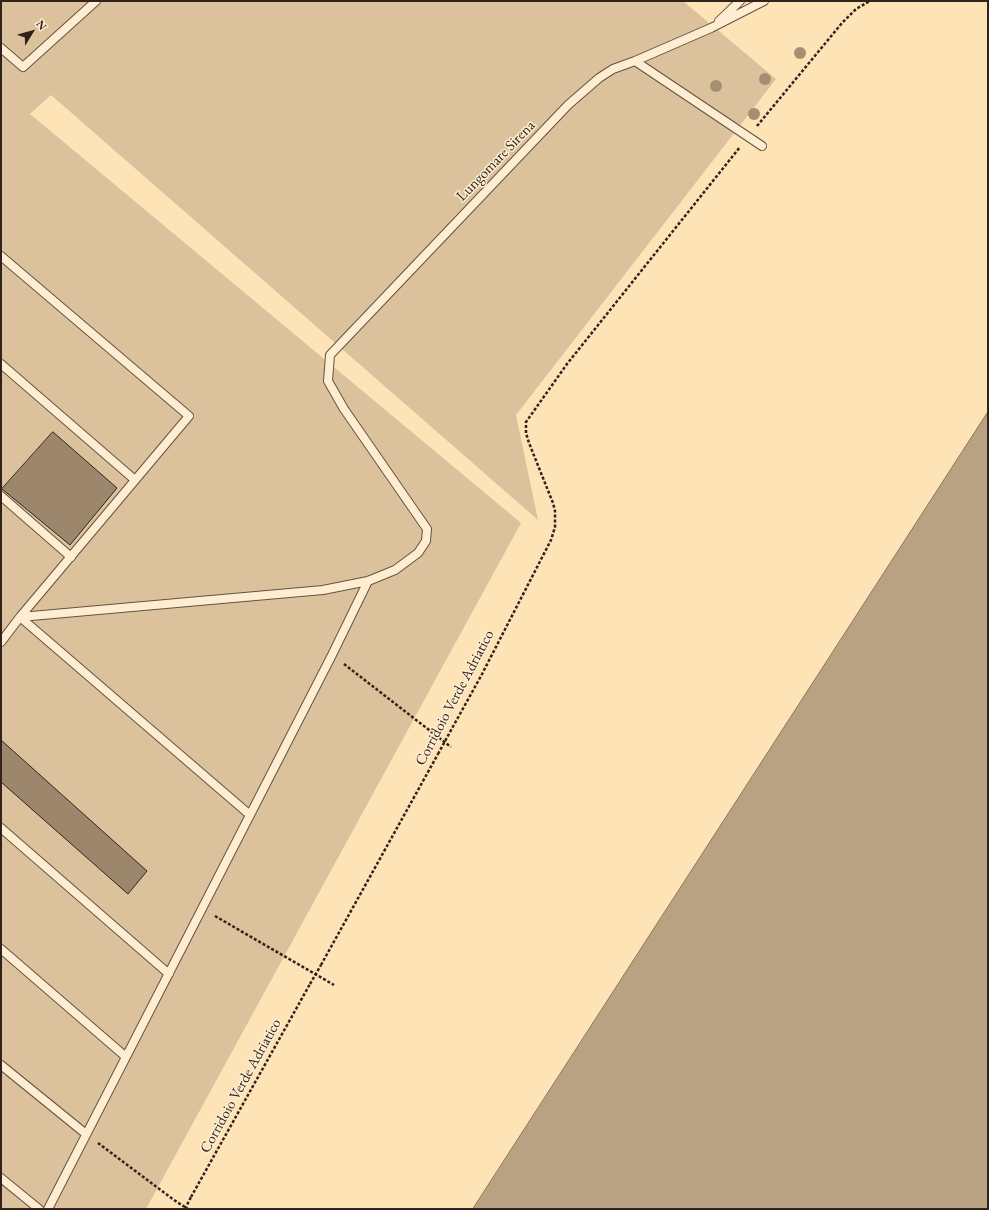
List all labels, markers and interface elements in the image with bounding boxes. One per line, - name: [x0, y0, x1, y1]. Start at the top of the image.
- north arrow: [12, 12, 52, 52]
- text: N: [33, 17, 50, 33]
- street label: Lungomare Sirena: [453, 117, 539, 205]
- street label: Corridoio Verde Adriatico: [412, 627, 498, 769]
- street label: Corridoio Verde Adriatico: [197, 1016, 285, 1156]

